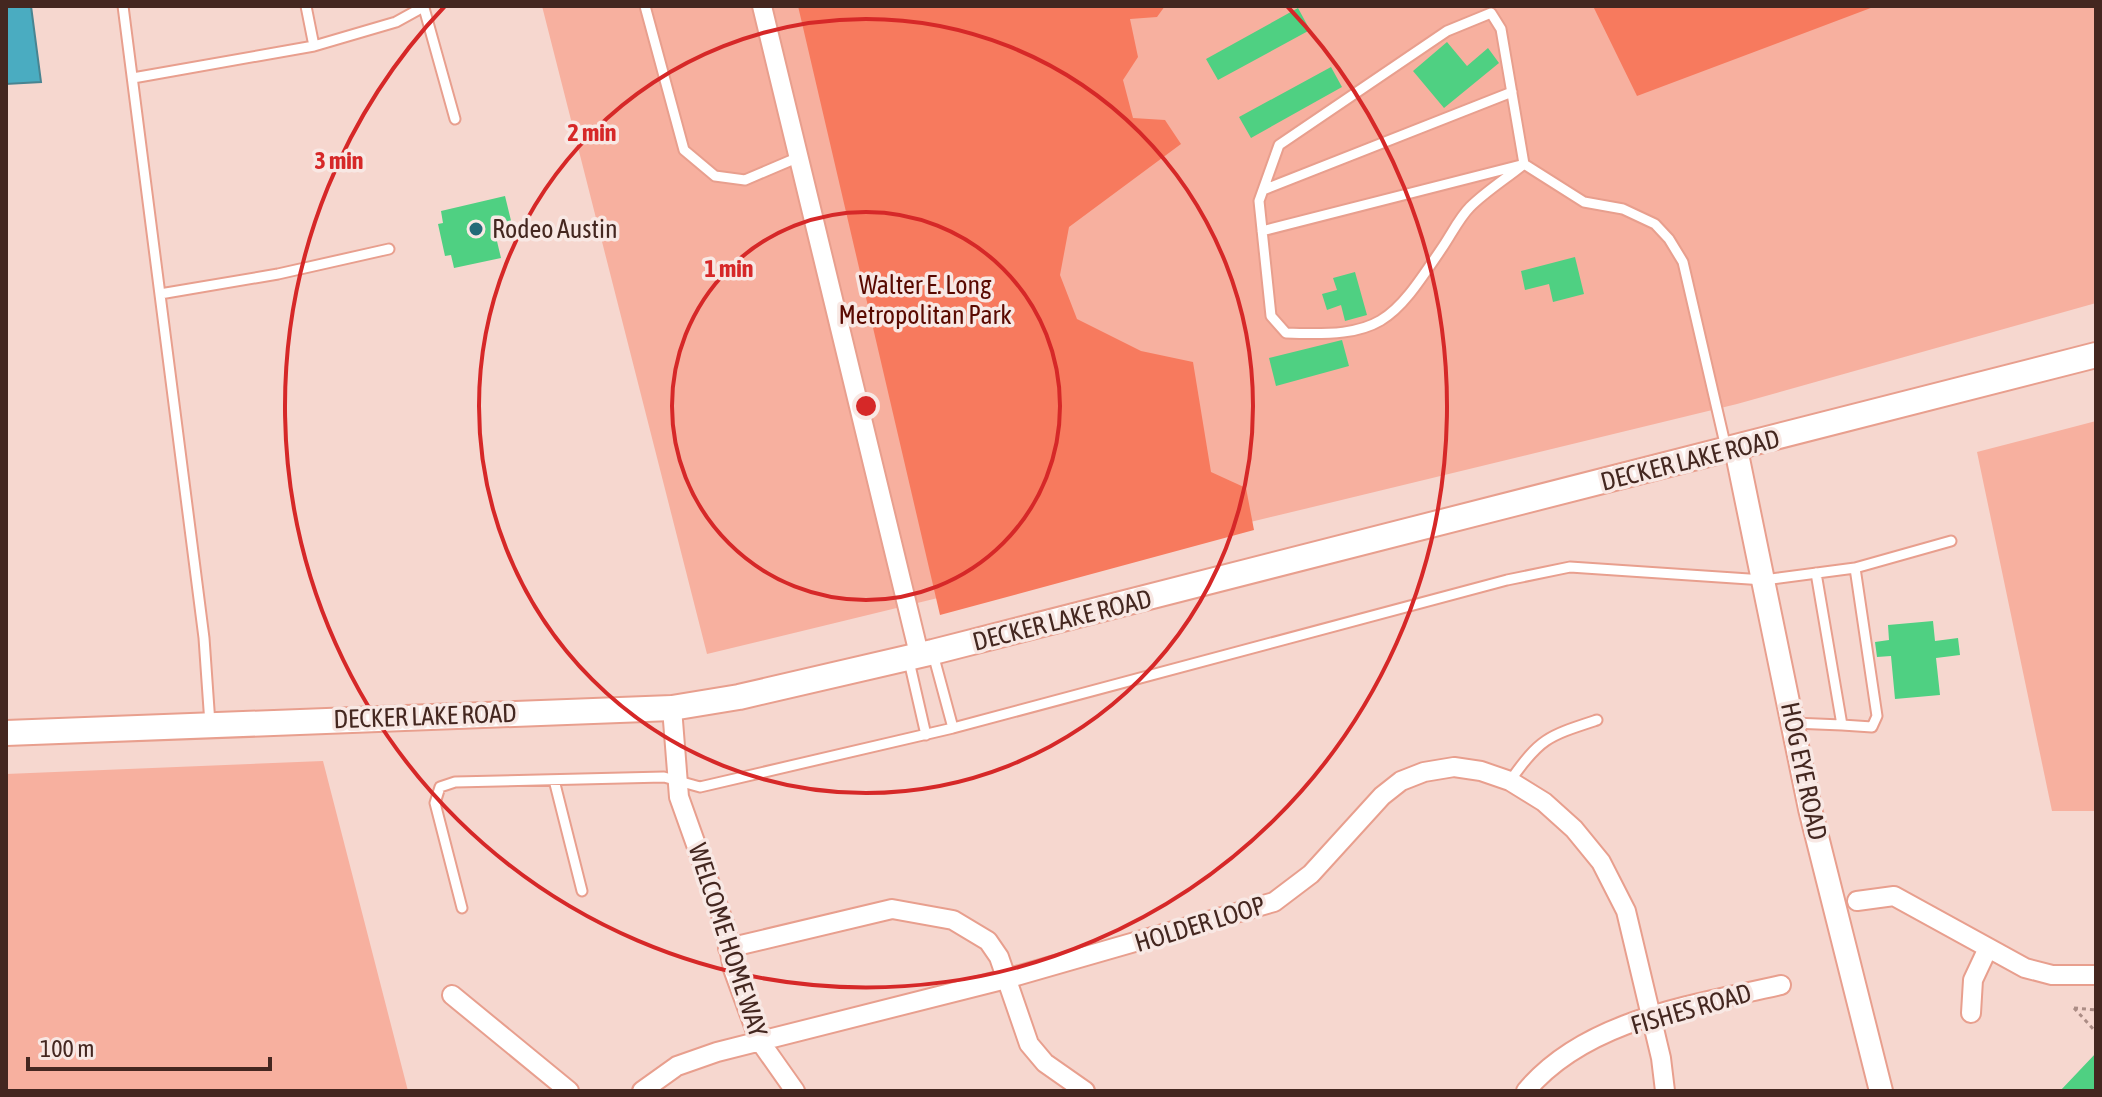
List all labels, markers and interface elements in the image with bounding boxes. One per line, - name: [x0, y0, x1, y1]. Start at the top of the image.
- text: 2 min: [567, 119, 617, 146]
- text: 3 min: [314, 147, 364, 174]
- place label: Rodeo Austin: [492, 214, 618, 244]
- marker: Rodeo Austin: [467, 220, 485, 238]
- text: 1 min: [704, 255, 754, 282]
- park label: Walter E. Long Metropolitan Park: [838, 270, 1012, 330]
- centre of rings: [852, 392, 880, 420]
- street label: DECKER LAKE ROAD: [1598, 423, 1782, 497]
- street label: DECKER LAKE ROAD: [970, 583, 1154, 657]
- street label: DECKER LAKE ROAD: [333, 698, 517, 734]
- street label: HOG EYE ROAD: [1775, 699, 1833, 843]
- street label: WELCOME HOME WAY: [683, 840, 774, 1041]
- street label: HOLDER LOOP: [1131, 890, 1269, 958]
- street label: FISHES ROAD: [1627, 978, 1755, 1040]
- scale bar: [28, 1021, 270, 1071]
- text: 100 m: [40, 1035, 94, 1062]

